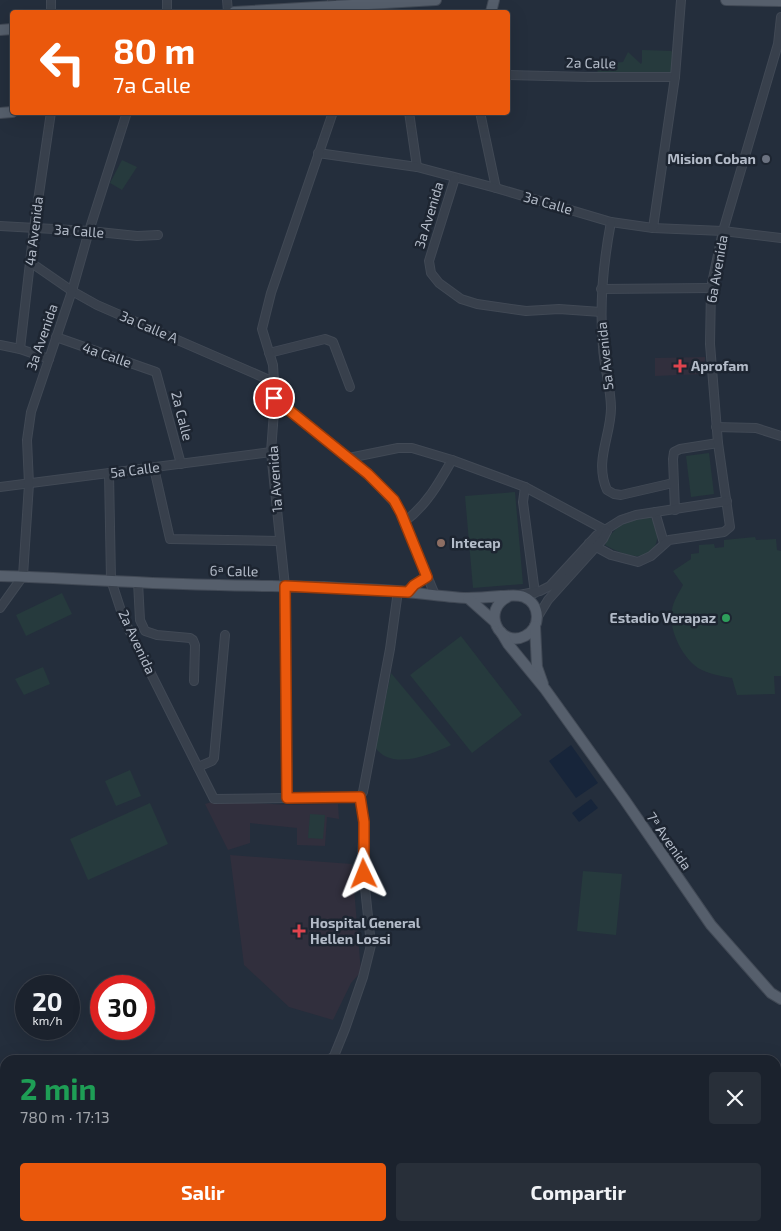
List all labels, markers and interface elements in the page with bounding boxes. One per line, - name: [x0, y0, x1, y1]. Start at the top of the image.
- text: 80 m: [113, 29, 195, 71]
- icon: left: [30, 30, 95, 95]
- street label: 2a Calle: [566, 54, 616, 71]
- text: 7a Calle: [113, 71, 191, 97]
- place label: Mision Coban: [667, 150, 756, 167]
- marker: Mision Coban: [760, 153, 772, 165]
- street label: 3a Avenida: [410, 179, 447, 250]
- street label: 3a Calle: [522, 187, 575, 218]
- street label: 4a Avenida: [21, 195, 46, 267]
- street label: 3a Calle: [53, 220, 105, 241]
- street label: 6a Avenida: [702, 233, 731, 304]
- street label: 3a Avenida: [22, 302, 61, 372]
- street label: 3a Calle A: [118, 307, 181, 347]
- street label: 5a Avenida: [592, 321, 617, 391]
- street label: 4a Calle: [80, 338, 134, 371]
- place label: Aprofam: [691, 357, 749, 374]
- marker: Aprofam: [673, 359, 687, 373]
- pin: [253, 377, 295, 419]
- icon: arrive: [260, 384, 288, 412]
- street label: 2a Calle: [168, 389, 197, 442]
- street label: 1a Avenida: [264, 445, 285, 513]
- street label: 5a Calle: [109, 458, 161, 481]
- place label: Intecap: [451, 534, 501, 551]
- marker: Intecap: [435, 537, 447, 549]
- street label: 6ª Calle: [209, 562, 259, 579]
- street label: 2a Avenida: [115, 607, 160, 677]
- place label: Estadio Verapaz: [610, 609, 716, 626]
- marker: Estadio Verapaz: [720, 612, 732, 624]
- street label: 7ª Avenida: [643, 809, 696, 873]
- position arrow: [337, 847, 389, 899]
- place label: Hospital General Hellen Lossi: [310, 914, 421, 947]
- marker: Hospital General Hellen Lossi: [292, 924, 306, 938]
- speed limit sign: 30: [90, 975, 155, 1040]
- text: 20: [32, 986, 63, 1016]
- text: km/h: [33, 1013, 62, 1027]
- text: 2 min: [20, 1070, 97, 1106]
- button: close: [709, 1072, 761, 1124]
- text: 780 m · 17:13: [20, 1107, 110, 1126]
- button: Salir: [20, 1163, 386, 1221]
- button: Compartir: [396, 1163, 761, 1221]

